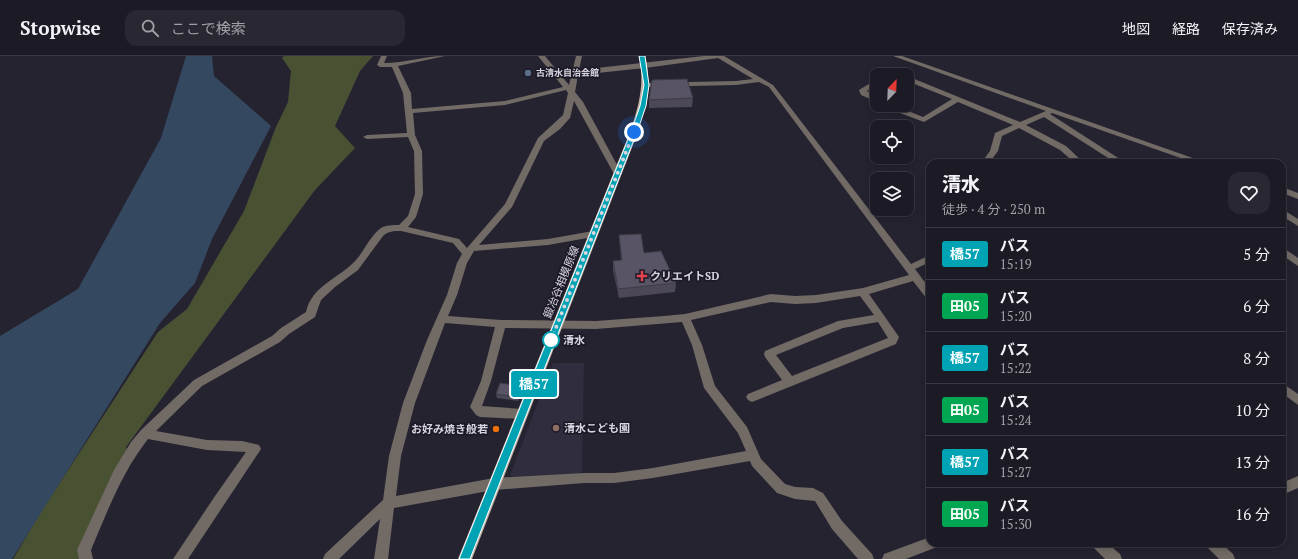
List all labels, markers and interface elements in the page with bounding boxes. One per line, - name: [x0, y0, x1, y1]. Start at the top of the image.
- search box: [125, 10, 405, 46]
- text: Stopwise: [20, 15, 101, 40]
- icon: search: [139, 17, 161, 39]
- text: ここで検索: [171, 18, 246, 38]
- text: 地図: [1122, 19, 1150, 38]
- text: 経路: [1172, 19, 1200, 38]
- text: 保存済み: [1222, 19, 1278, 38]
- place label: 古清水自治会館: [536, 67, 599, 79]
- marker: 古清水自治会館: [523, 68, 533, 78]
- north arrow: [870, 68, 914, 112]
- map controls: [870, 68, 914, 216]
- button: locate: [870, 120, 914, 164]
- your location: [624, 122, 644, 142]
- text: 清水: [942, 171, 980, 196]
- button: layers: [870, 172, 914, 216]
- button: heart: [1228, 172, 1270, 214]
- text: 徒歩 · 4 分 · 250 m: [942, 200, 1045, 218]
- text: バス: [1000, 235, 1030, 255]
- street label: 鍛冶谷相模原線: [540, 244, 582, 320]
- text: 橋57: [950, 244, 980, 263]
- text: 5 分: [1243, 244, 1270, 264]
- text: 15:19: [1000, 255, 1032, 273]
- place label: クリエイトSD: [650, 269, 719, 283]
- marker: クリエイトSD: [637, 271, 647, 281]
- text: バス: [1000, 287, 1030, 307]
- text: 田05: [950, 296, 980, 315]
- text: 6 分: [1243, 296, 1270, 316]
- text: 15:20: [1000, 307, 1032, 325]
- marker: 清水: [542, 331, 560, 349]
- place label: 清水: [563, 333, 585, 347]
- text: バス: [1000, 339, 1030, 359]
- text: 橋57: [950, 348, 980, 367]
- text: 8 分: [1243, 348, 1270, 368]
- text: 15:22: [1000, 359, 1032, 377]
- line badge: 橋57: [511, 371, 557, 397]
- text: 橋57: [519, 374, 549, 393]
- text: バス: [1000, 391, 1030, 411]
- text: 田05: [950, 400, 980, 419]
- text: 10 分: [1235, 400, 1270, 420]
- text: 15:24: [1000, 411, 1032, 429]
- place label: 清水こども園: [564, 421, 630, 435]
- place label: お好み焼き般若: [411, 422, 488, 436]
- marker: 清水こども園: [551, 423, 561, 433]
- marker: お好み焼き般若: [491, 424, 501, 434]
- text: バス: [1000, 443, 1030, 463]
- text: 橋57: [950, 452, 980, 471]
- text: 13 分: [1235, 452, 1270, 472]
- text: 15:27: [1000, 463, 1032, 481]
- text: バス: [1000, 495, 1030, 515]
- text: 田05: [950, 504, 980, 523]
- text: 16 分: [1235, 504, 1270, 524]
- text: 15:30: [1000, 515, 1032, 533]

